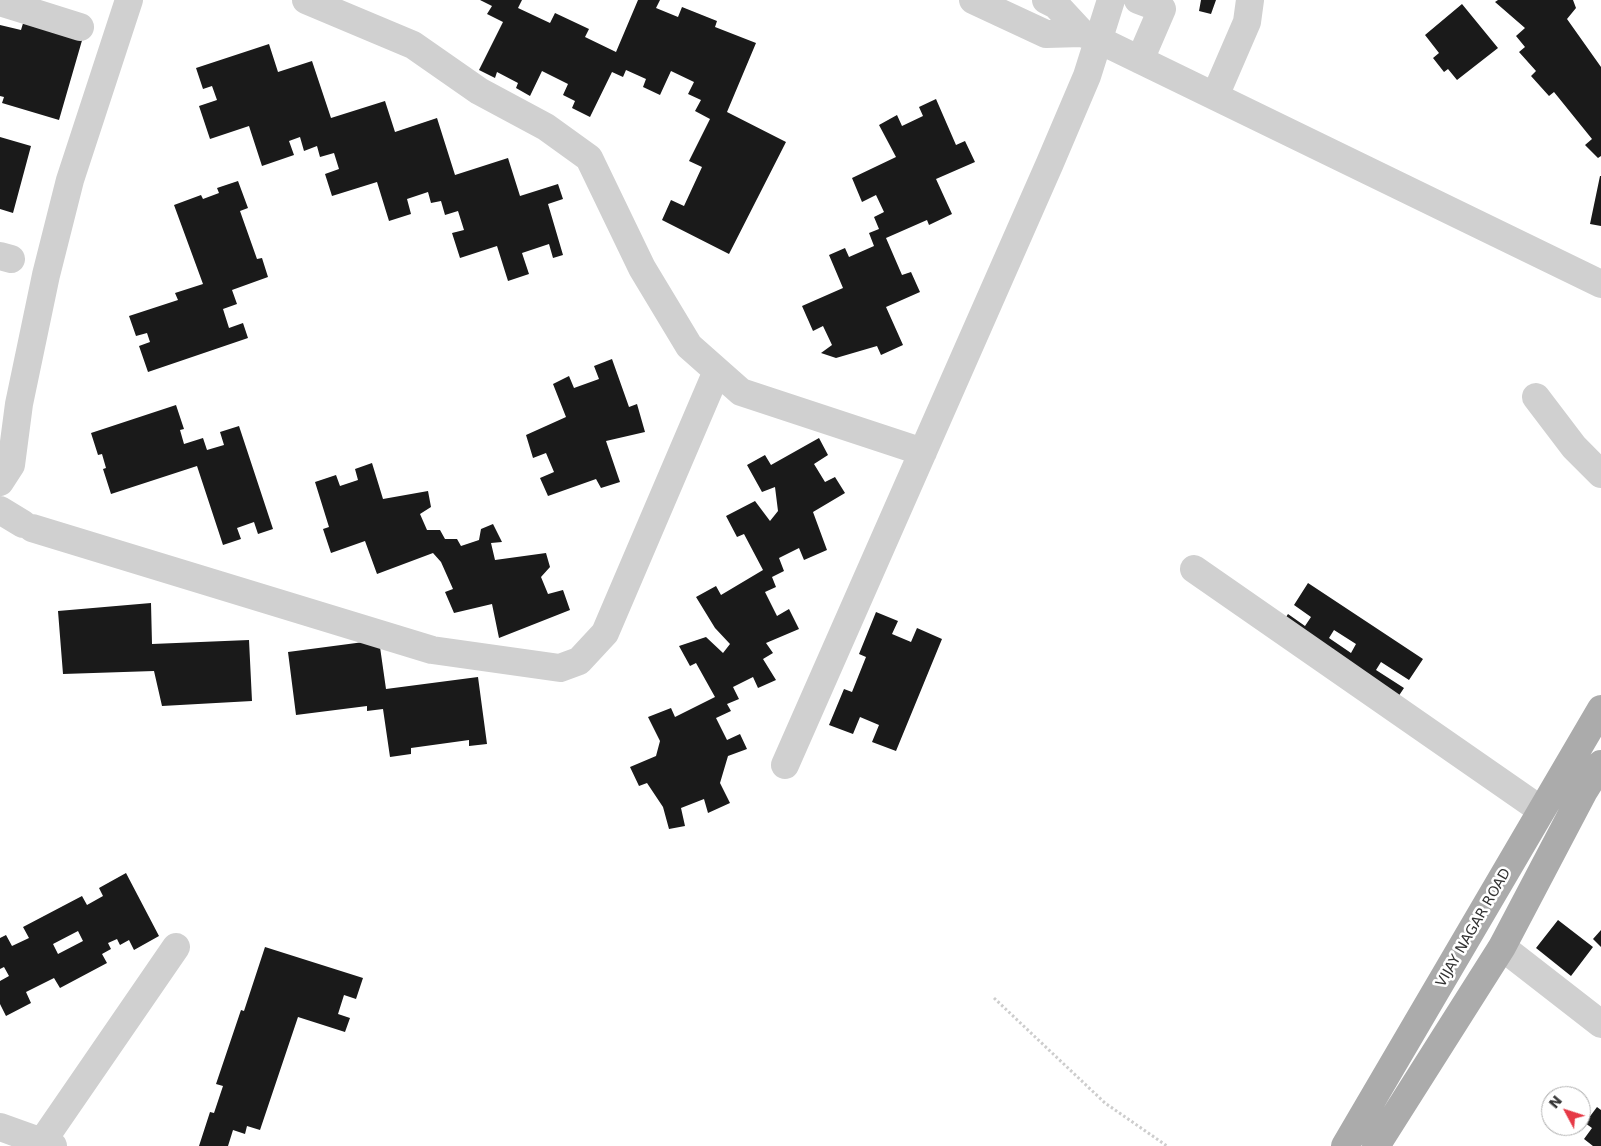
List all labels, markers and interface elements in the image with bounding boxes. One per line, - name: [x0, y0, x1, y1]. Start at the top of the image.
- street label: VIJAY NAGAR ROAD: [1433, 866, 1515, 990]
- north arrow: [1541, 1086, 1591, 1136]
- text: N: [1545, 1092, 1565, 1112]

